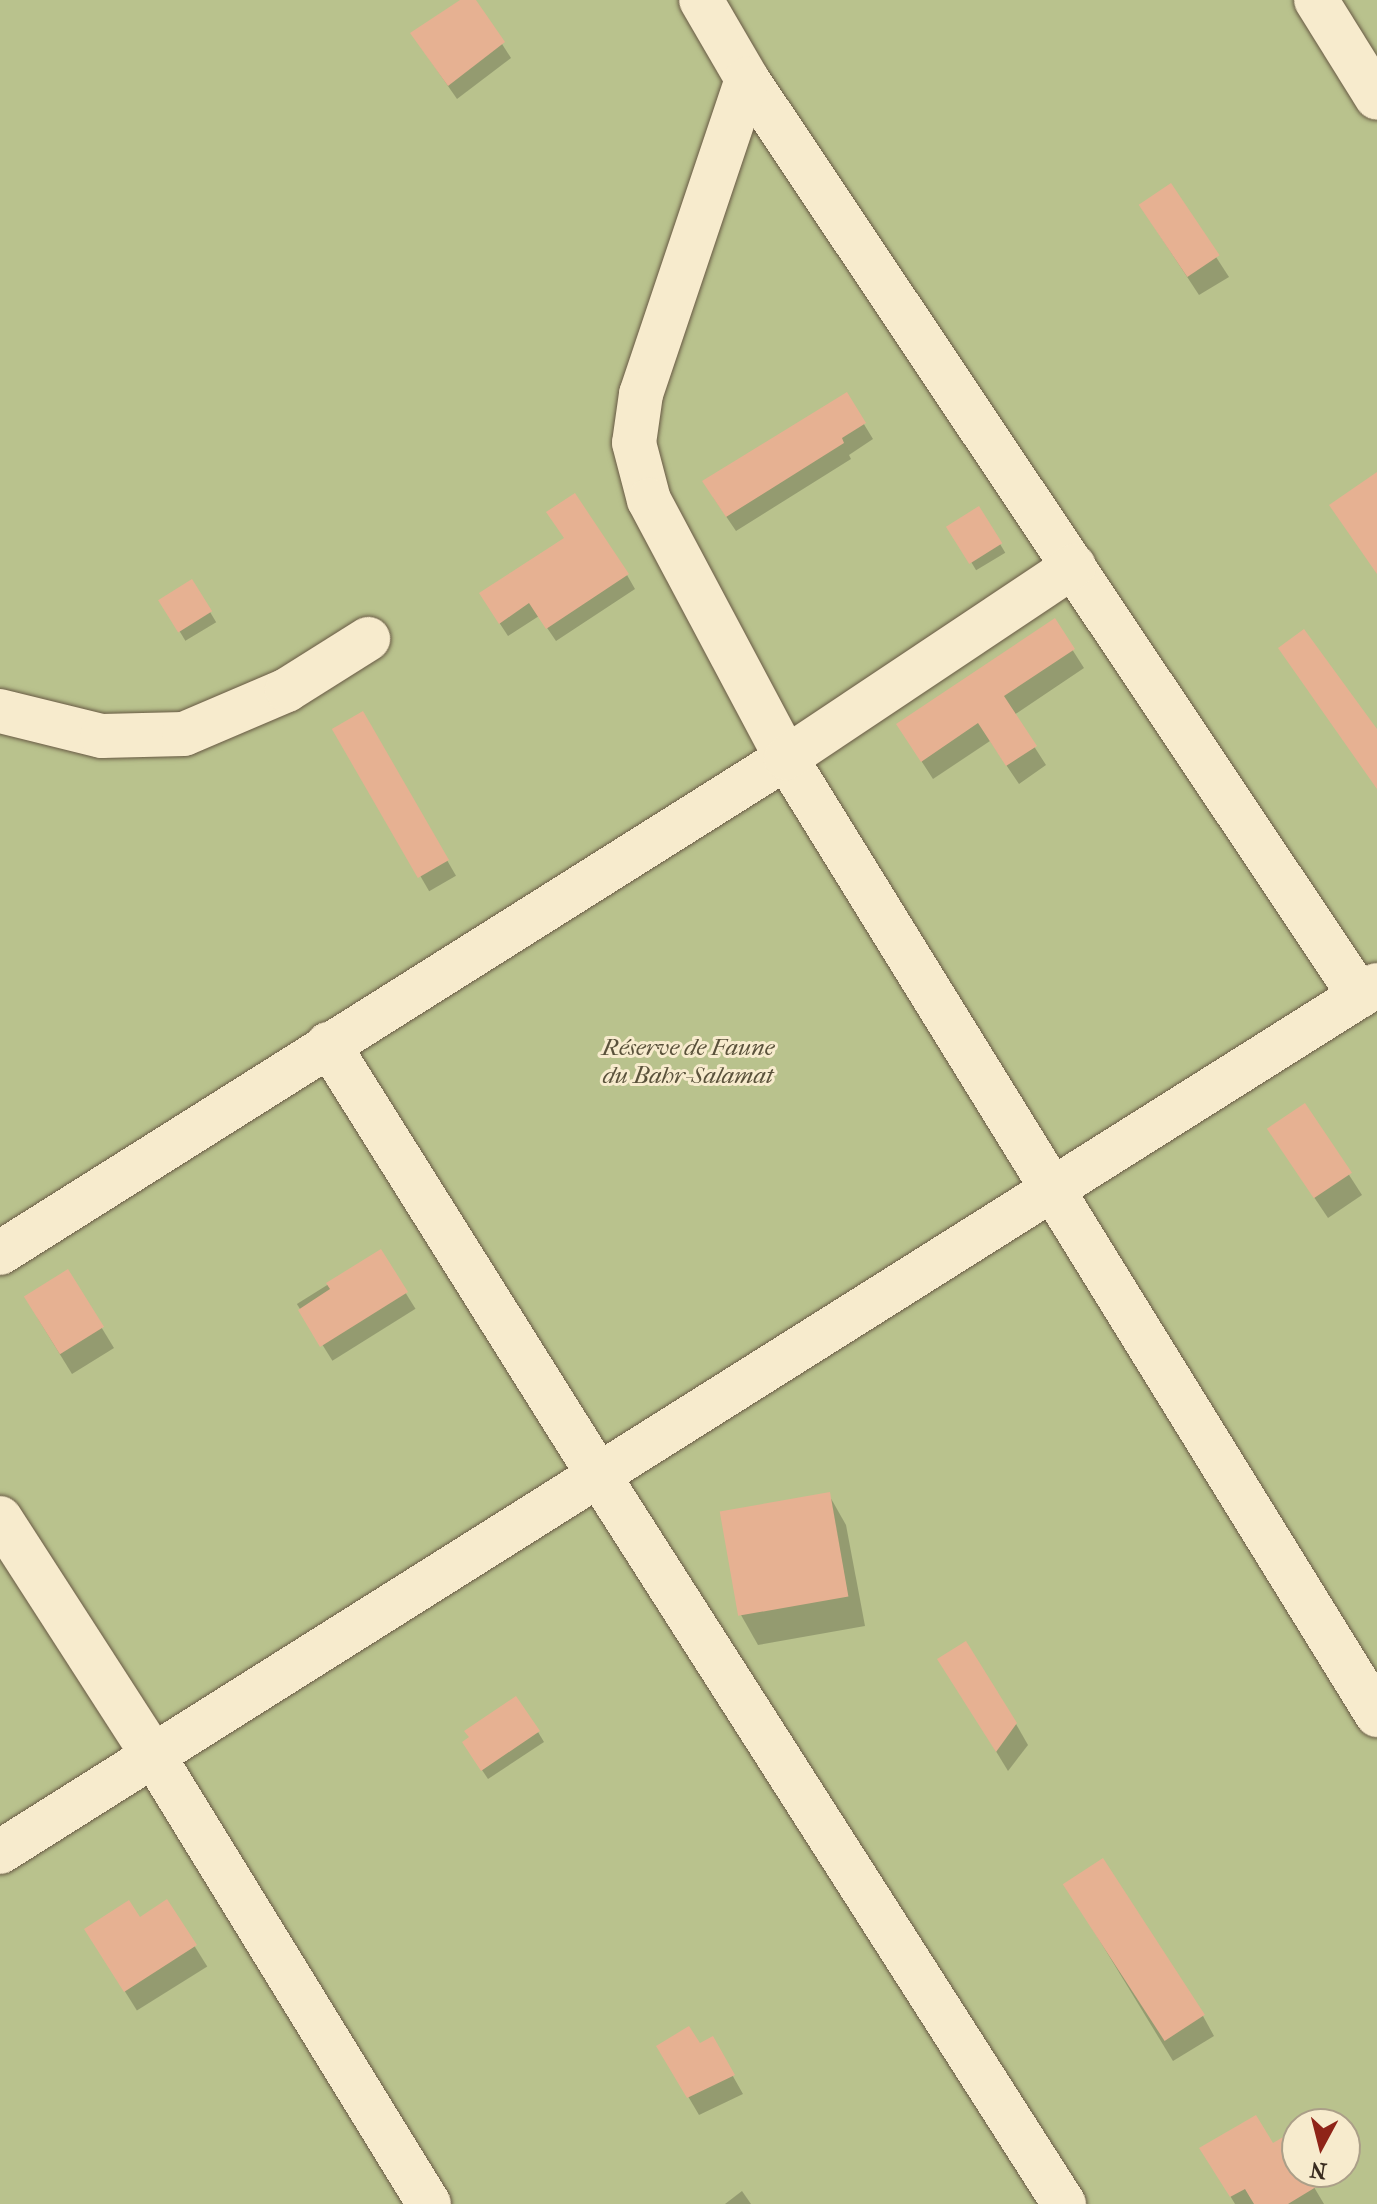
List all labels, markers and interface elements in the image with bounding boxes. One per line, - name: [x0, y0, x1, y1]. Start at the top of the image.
- park label: Réserve de Faune du Bahr-Salamat: [602, 1034, 774, 1090]
- north arrow: [1281, 2108, 1361, 2188]
- text: N: [1308, 2156, 1328, 2184]

